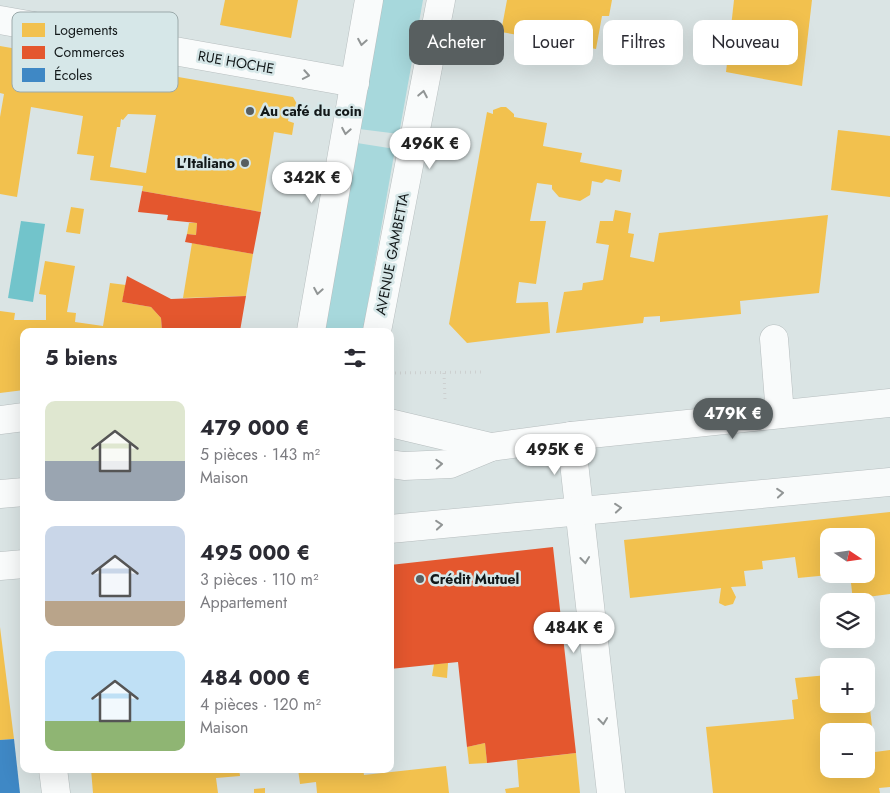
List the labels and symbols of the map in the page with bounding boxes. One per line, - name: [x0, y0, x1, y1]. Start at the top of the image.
- legend: [12, 12, 178, 92]
- text: Logements: [54, 20, 118, 40]
- one-way arrow: [358, 37, 368, 46]
- text: Commerces: [54, 42, 125, 62]
- street label: RUE HOCHE: [196, 45, 276, 79]
- text: Écoles: [54, 65, 92, 85]
- one-way arrow: [302, 69, 311, 79]
- one-way arrow: [417, 90, 427, 99]
- place label: Au café du coin: [259, 101, 362, 121]
- marker: Au café du coin: [244, 105, 256, 117]
- one-way arrow: [342, 127, 352, 136]
- pin: 496K €: [389, 128, 471, 170]
- place label: L'Italiano: [177, 153, 235, 173]
- marker: L'Italiano: [239, 157, 251, 169]
- pin: 342K €: [271, 162, 353, 204]
- street label: AVENUE GAMBETTA: [370, 190, 414, 317]
- one-way arrow: [314, 287, 324, 296]
- pin: 479K €: [692, 398, 774, 440]
- pin: 495K €: [514, 434, 596, 476]
- one-way arrow: [435, 459, 443, 470]
- one-way arrow: [776, 487, 784, 498]
- one-way arrow: [614, 502, 622, 513]
- one-way arrow: [435, 519, 443, 530]
- north arrow: [820, 528, 875, 582]
- one-way arrow: [579, 556, 590, 564]
- place label: Crédit Mutuel: [430, 569, 519, 589]
- marker: Crédit Mutuel: [414, 573, 426, 585]
- pin: 484K €: [533, 612, 615, 654]
- one-way arrow: [597, 717, 608, 725]

